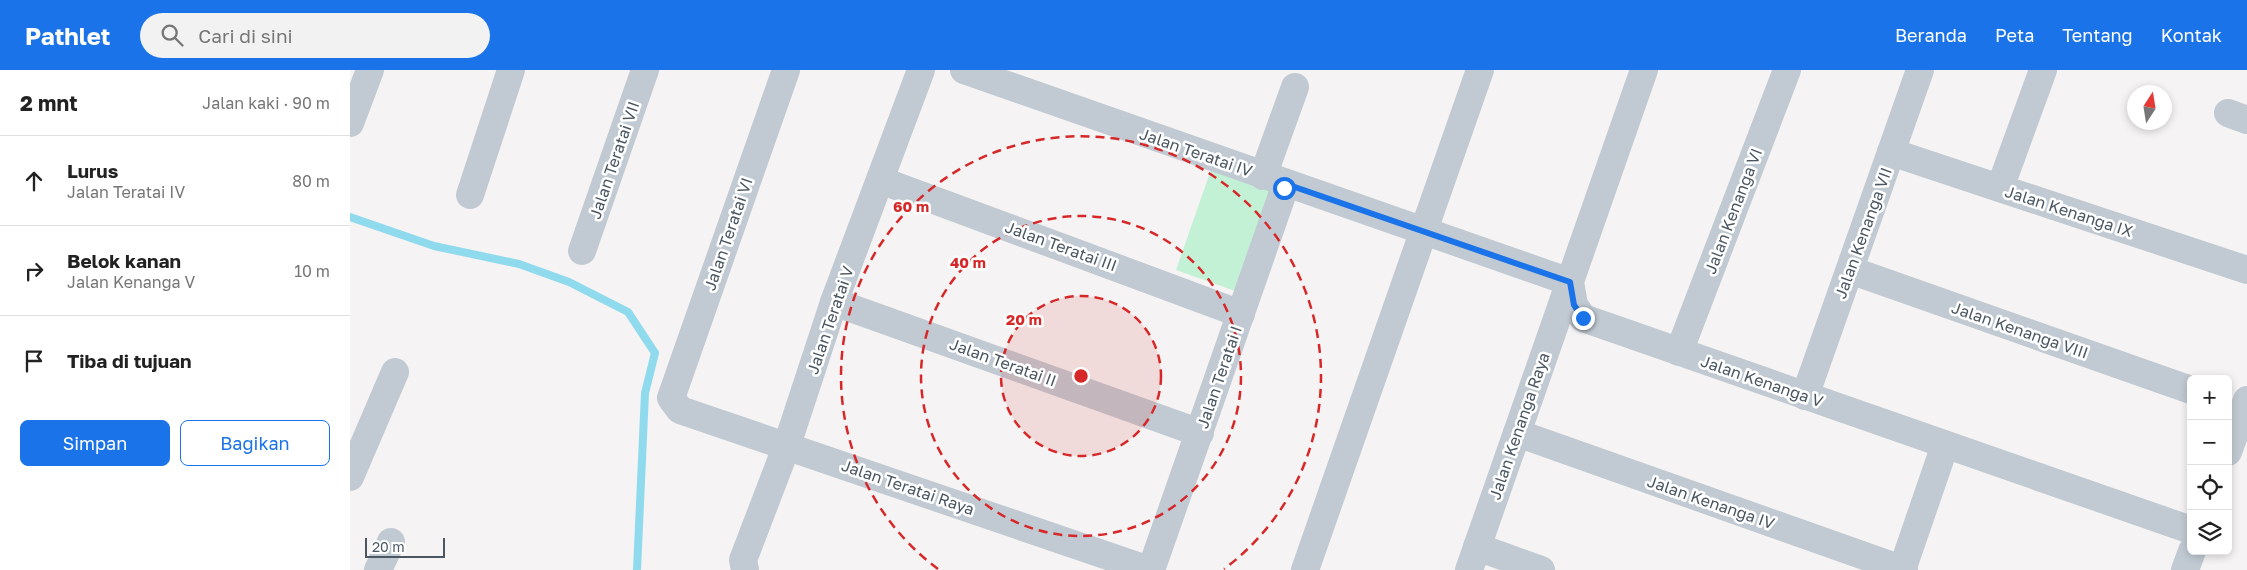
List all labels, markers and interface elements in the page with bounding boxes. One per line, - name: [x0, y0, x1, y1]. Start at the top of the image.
- search box: [140, 13, 490, 58]
- text: Pathlet: [25, 21, 110, 50]
- icon: search: [158, 21, 186, 49]
- text: Cari di sini: [198, 24, 293, 47]
- text: Beranda: [1895, 24, 1967, 46]
- text: Peta: [1995, 24, 2034, 46]
- text: Tentang: [2062, 24, 2133, 46]
- text: Kontak: [2161, 24, 2222, 46]
- north arrow: [2127, 85, 2172, 130]
- text: 2 mnt: [20, 90, 78, 116]
- text: Jalan kaki · 90 m: [202, 93, 330, 113]
- street label: Jalan Teratai VII: [584, 99, 644, 221]
- street label: Jalan Teratai IV: [1137, 123, 1255, 181]
- street label: Jalan Kenanga VI: [1700, 145, 1766, 277]
- text: Lurus: [67, 159, 118, 182]
- street label: Jalan Kenanga VII: [1830, 165, 1896, 301]
- icon: ahead: [20, 167, 48, 195]
- text: 80 m: [292, 171, 330, 191]
- street label: Jalan Teratai VI: [699, 175, 757, 293]
- route start: [1273, 177, 1296, 200]
- street label: Jalan Kenanga IX: [2003, 181, 2136, 241]
- text: Jalan Teratai IV: [67, 182, 185, 202]
- text: 60 m: [893, 197, 929, 215]
- street label: Jalan Teratai III: [1002, 217, 1120, 275]
- text: Belok kanan: [67, 249, 181, 272]
- text: 40 m: [950, 253, 986, 271]
- icon: right: [20, 257, 48, 285]
- text: 10 m: [294, 261, 330, 281]
- street label: Jalan Teratai V: [802, 263, 858, 377]
- text: Jalan Kenanga V: [67, 272, 195, 292]
- street label: Jalan Kenanga VIII: [1949, 297, 2091, 363]
- route end: [1572, 307, 1595, 330]
- text: 20 m: [1006, 310, 1042, 328]
- street label: Jalan Teratai I: [1192, 323, 1246, 431]
- street label: Jalan Teratai II: [947, 333, 1059, 391]
- icon: arrive: [20, 347, 48, 375]
- text: Tiba di tujuan: [67, 349, 192, 372]
- street label: Jalan Kenanga Raya: [1484, 350, 1554, 502]
- street label: Jalan Kenanga V: [1698, 351, 1826, 411]
- centre of rings: [1072, 367, 1090, 385]
- map controls: [2187, 375, 2232, 555]
- button: +: [2187, 375, 2232, 420]
- button: Simpan: [20, 420, 170, 466]
- button: Bagikan: [180, 420, 330, 466]
- button: −: [2187, 420, 2232, 465]
- street label: Jalan Teratai Raya: [839, 455, 977, 519]
- button: locate: [2187, 465, 2232, 510]
- street label: Jalan Kenanga IV: [1645, 471, 1778, 533]
- button: layers: [2187, 510, 2232, 555]
- scale bar: [365, 535, 445, 558]
- text: 20 m: [372, 538, 405, 555]

